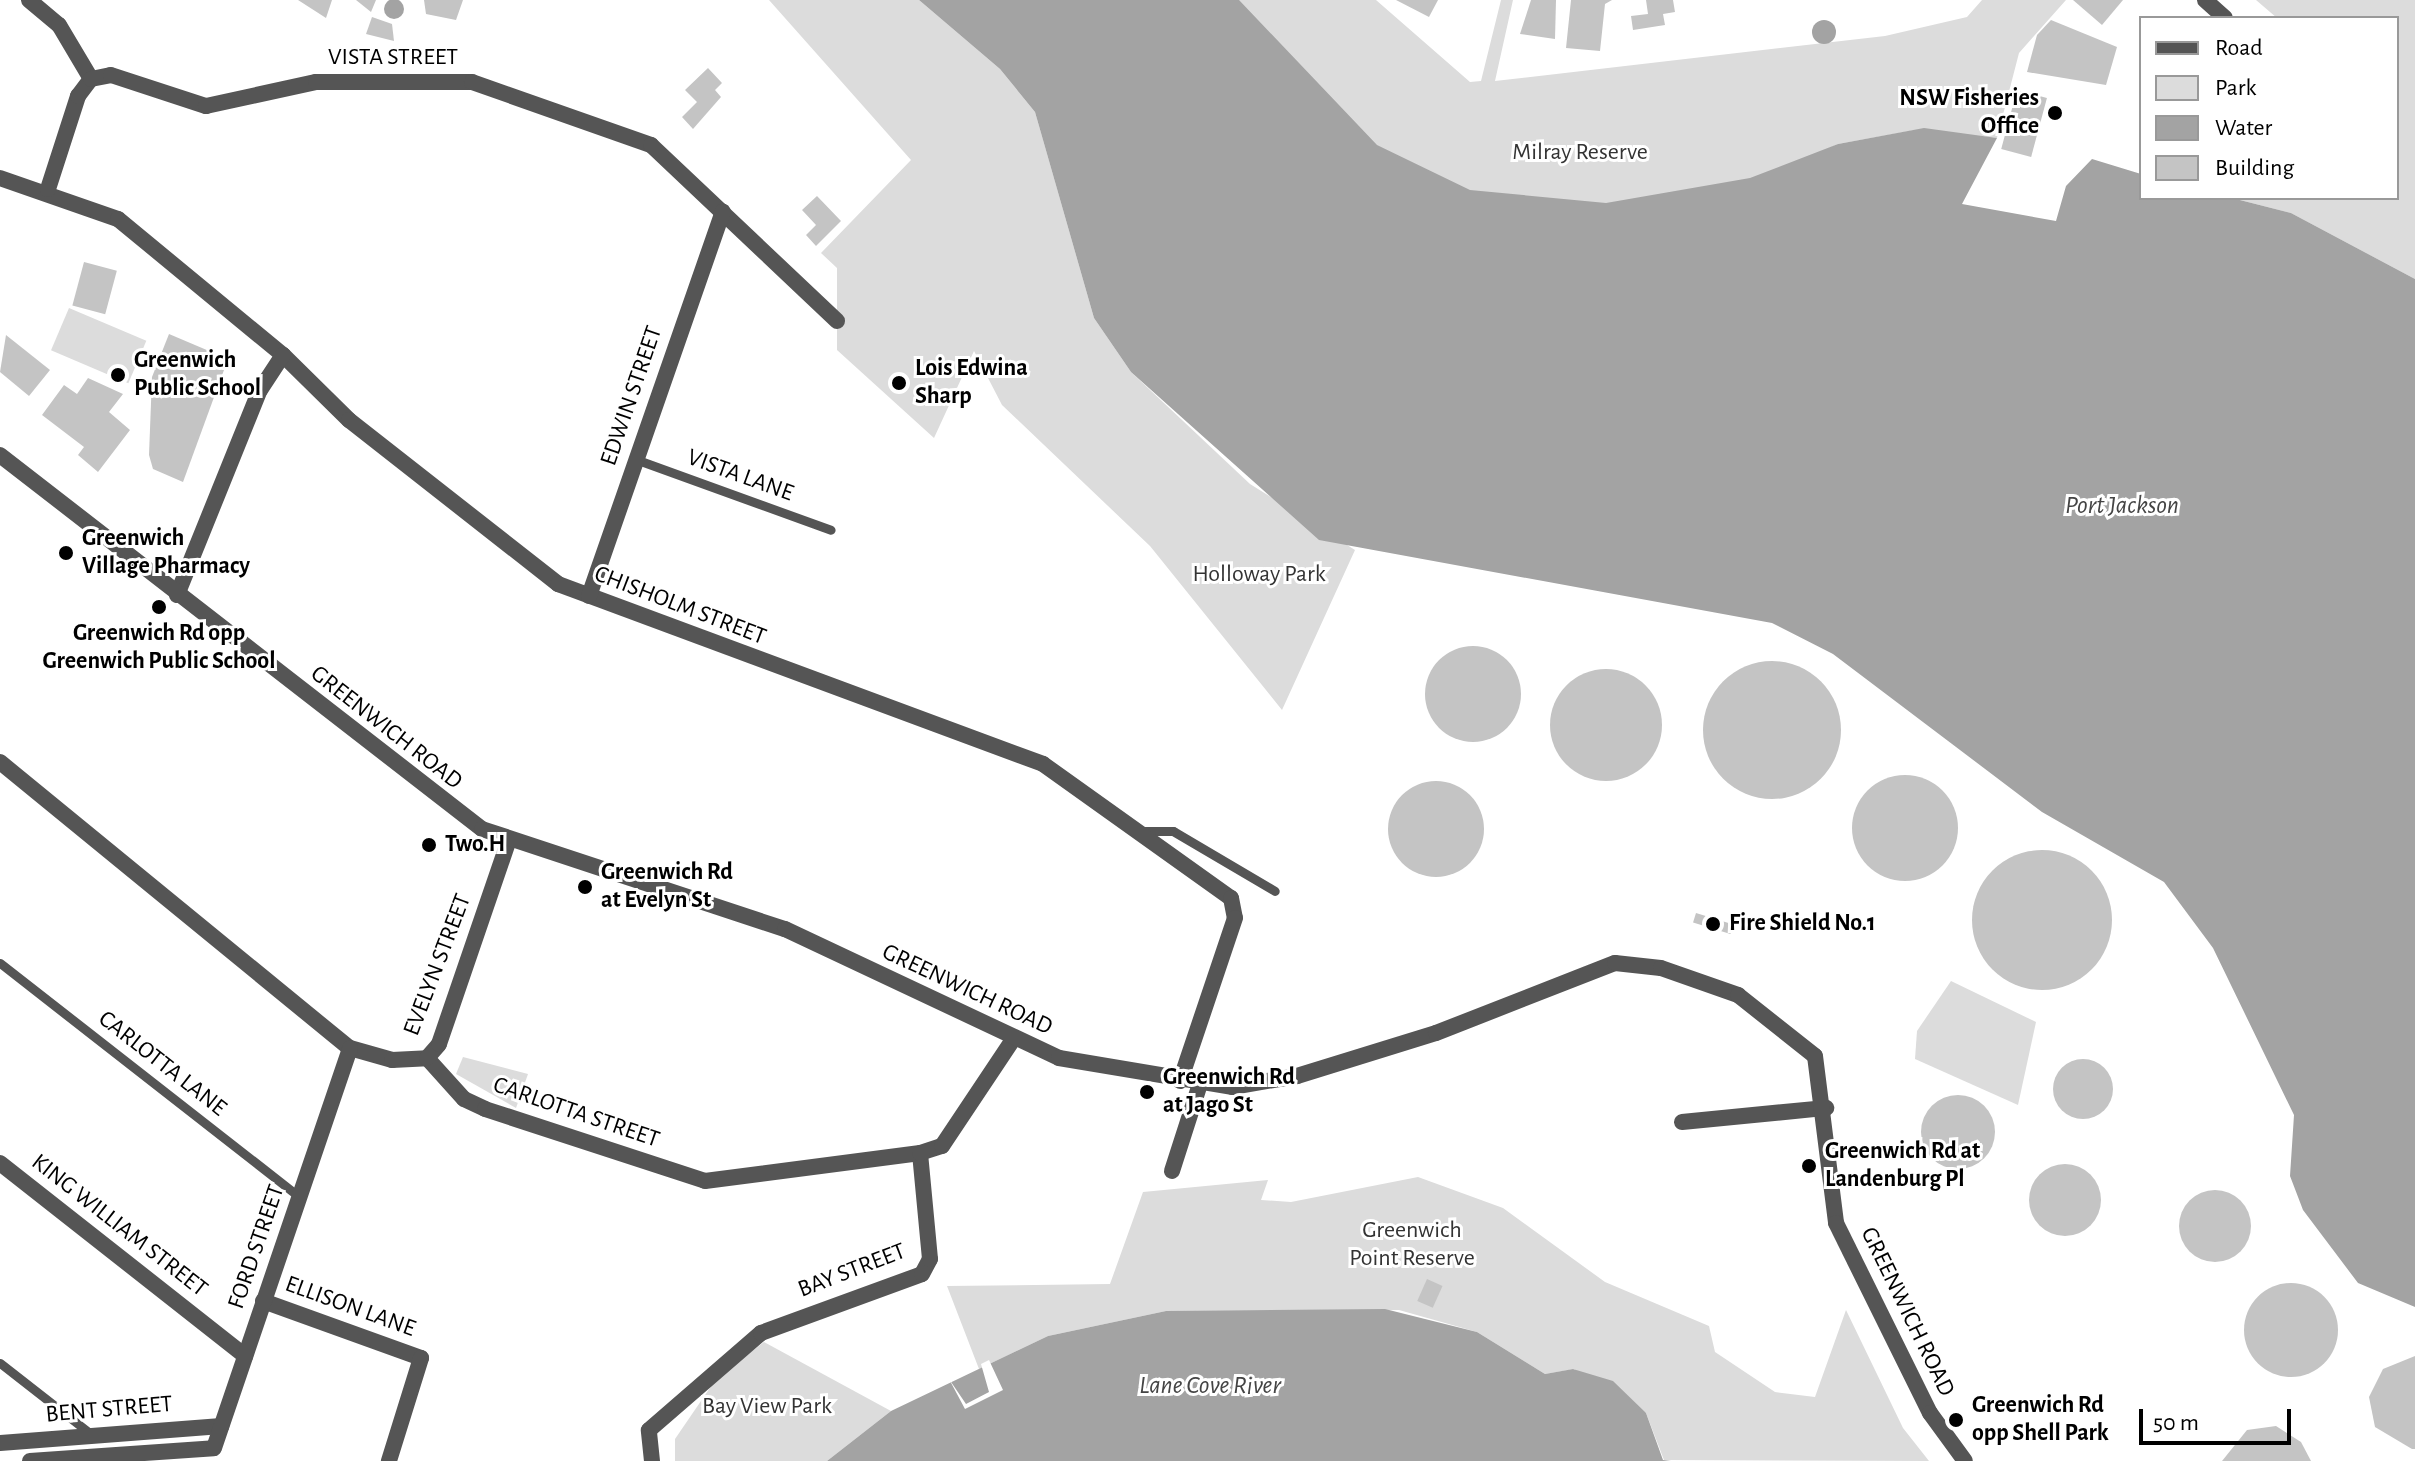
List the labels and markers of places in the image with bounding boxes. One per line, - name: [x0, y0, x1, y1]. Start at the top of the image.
- place label: NSW Fisheries Office: [1899, 85, 2039, 141]
- marker: NSW Fisheries Office: [2046, 104, 2064, 122]
- place label: Greenwich Public School: [134, 347, 261, 403]
- place label: Lois Edwina Sharp: [915, 355, 1028, 411]
- marker: Greenwich Public School: [109, 366, 127, 384]
- marker: Lois Edwina Sharp: [890, 374, 908, 392]
- place label: Greenwich Village Pharmacy: [82, 525, 250, 581]
- marker: Greenwich Village Pharmacy: [57, 544, 75, 562]
- marker: Greenwich Rd opp Greenwich Public School: [150, 598, 168, 616]
- place label: Greenwich Rd opp Greenwich Public School: [43, 620, 275, 676]
- place label: Two.H: [445, 831, 505, 859]
- marker: Two.H: [420, 836, 438, 854]
- place label: Greenwich Rd at Evelyn St: [601, 859, 733, 915]
- marker: Greenwich Rd at Evelyn St: [576, 878, 594, 896]
- place label: Fire Shield No.1: [1729, 910, 1876, 938]
- marker: Fire Shield No.1: [1704, 915, 1722, 933]
- place label: Greenwich Rd at Jago St: [1163, 1064, 1295, 1120]
- marker: Greenwich Rd at Jago St: [1138, 1083, 1156, 1101]
- place label: Greenwich Rd at Landenburg Pl: [1825, 1138, 1980, 1194]
- marker: Greenwich Rd at Landenburg Pl: [1800, 1157, 1818, 1175]
- place label: Greenwich Rd opp Shell Park: [1972, 1392, 2109, 1448]
- marker: Greenwich Rd opp Shell Park: [1947, 1411, 1965, 1429]

